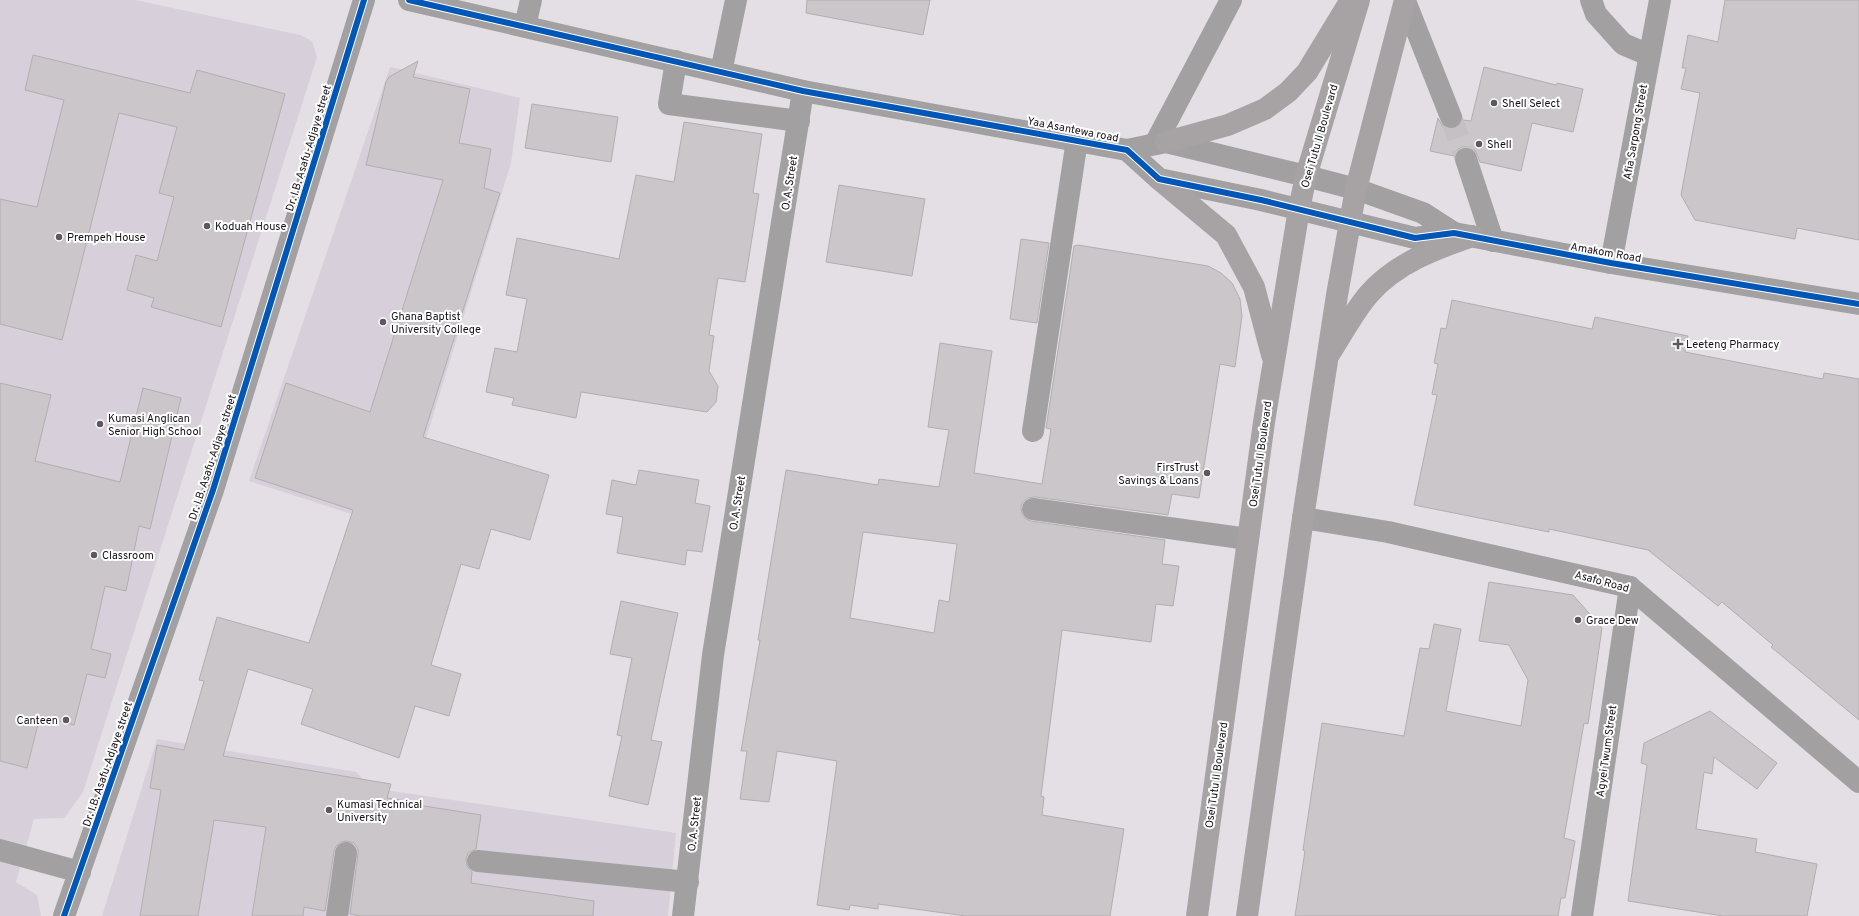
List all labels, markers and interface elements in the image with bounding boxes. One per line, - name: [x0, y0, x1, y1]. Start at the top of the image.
- street label: Dr. I.B. Asafu-Adjaye street: [283, 83, 335, 213]
- street label: Osei Tutu II Boulevard: [1298, 83, 1341, 190]
- street label: Afia Sarpong Street: [1621, 83, 1651, 181]
- place label: Shell Select: [1502, 97, 1560, 111]
- marker: Shell Select: [1489, 98, 1499, 108]
- street label: Yaa Asantewa road: [1026, 114, 1120, 146]
- place label: Shell: [1487, 138, 1512, 152]
- marker: Shell: [1474, 139, 1484, 149]
- street label: O. A. Street: [779, 155, 801, 211]
- place label: Koduah House: [215, 220, 286, 234]
- marker: Koduah House: [202, 221, 212, 231]
- place label: Prempeh House: [67, 231, 146, 245]
- marker: Prempeh House: [54, 232, 64, 242]
- street label: Amakom Road: [1569, 240, 1642, 266]
- place label: Ghana Baptist University College: [391, 310, 481, 337]
- marker: Ghana Baptist University College: [378, 317, 388, 327]
- place label: Leeteng Pharmacy: [1686, 338, 1780, 352]
- marker: Leeteng Pharmacy: [1673, 339, 1683, 349]
- street label: Dr. I.B. Asafu-Adjaye street: [186, 393, 240, 522]
- street label: Osei Tutu II Boulevard: [1247, 400, 1275, 508]
- place label: Kumasi Anglican Senior High School: [108, 412, 201, 439]
- marker: Kumasi Anglican Senior High School: [95, 419, 105, 429]
- place label: FirsTrust Savings & Loans: [1118, 461, 1199, 488]
- marker: FirsTrust Savings & Loans: [1202, 468, 1212, 478]
- street label: O. A. Street: [727, 475, 749, 531]
- place label: Classroom: [102, 549, 154, 563]
- marker: Classroom: [89, 550, 99, 560]
- street label: Asafo Road: [1573, 568, 1631, 596]
- place label: Grace Dew: [1586, 614, 1639, 628]
- marker: Grace Dew: [1573, 615, 1583, 625]
- street label: Dr. I.B. Asafu-Adjaye street: [80, 700, 136, 829]
- street label: Agyei Twum Street: [1594, 704, 1620, 798]
- place label: Canteen: [17, 714, 58, 728]
- marker: Canteen: [61, 715, 71, 725]
- street label: Osei Tutu II Boulevard: [1203, 721, 1231, 829]
- street label: O. A. Street: [685, 796, 705, 852]
- place label: Kumasi Technical University: [337, 798, 422, 825]
- marker: Kumasi Technical University: [324, 805, 334, 815]

